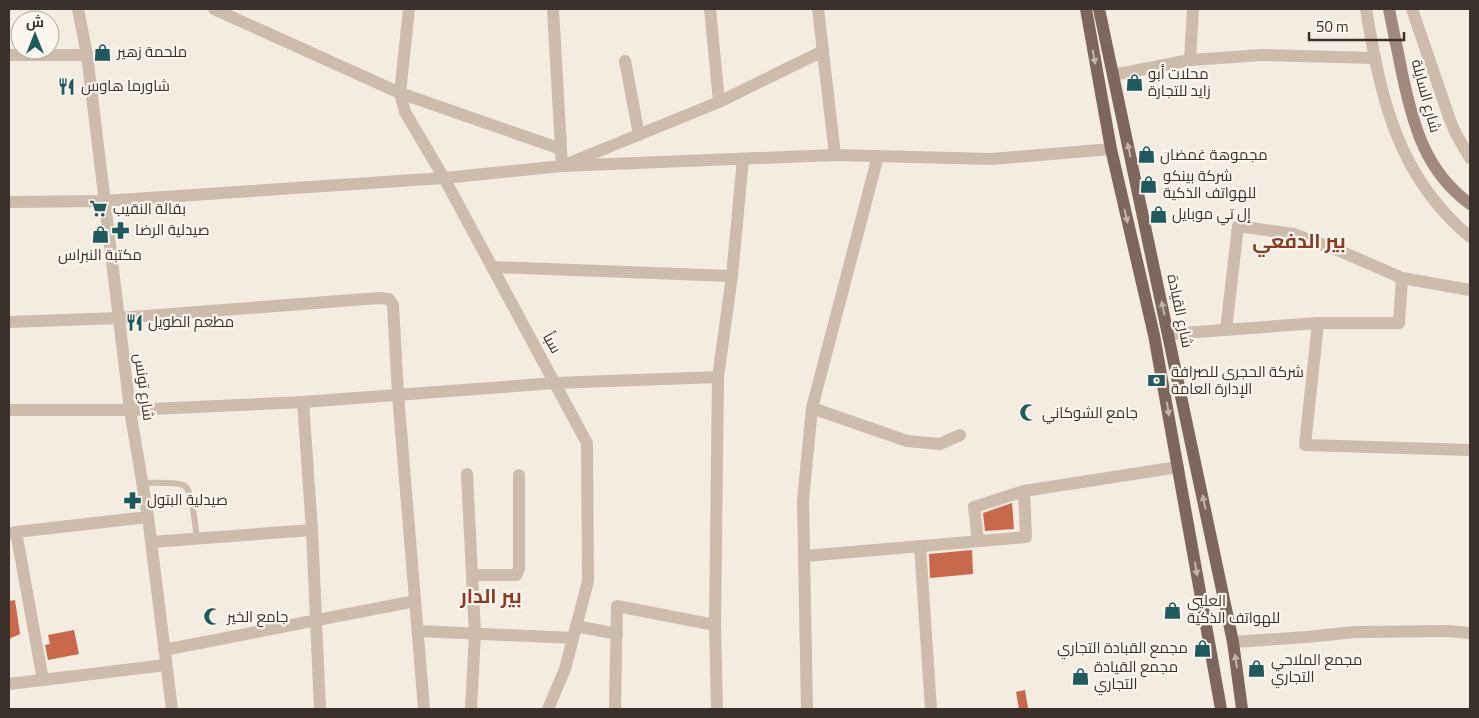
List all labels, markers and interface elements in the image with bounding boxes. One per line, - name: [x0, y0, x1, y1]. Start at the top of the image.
- north arrow: [10, 10, 60, 60]
- scale bar: [1309, 10, 1404, 42]
- text: ش: [26, 11, 44, 32]
- text: 50 m: [1316, 15, 1349, 38]
- place label: ملحمة زهير: [116, 40, 187, 63]
- shop icon: ملحمة زهير: [93, 42, 113, 62]
- one-way arrow: [1091, 49, 1099, 65]
- street label: شارع السايلة: [1406, 57, 1447, 135]
- place label: محلات أبو زايد للتجارة: [1148, 62, 1211, 102]
- shop icon: محلات أبو زايد للتجارة: [1124, 73, 1144, 93]
- place label: شاورما هاوس: [81, 74, 170, 97]
- restaurant icon: شاورما هاوس: [57, 76, 77, 96]
- one-way arrow: [1125, 142, 1133, 157]
- place label: مجموهة غمضان: [1160, 143, 1268, 166]
- shop icon: مجموهة غمضان: [1136, 145, 1156, 165]
- place label: شركة بينكو للهواتف الذكية: [1163, 164, 1256, 204]
- shop icon: شركة بينكو للهواتف الذكية: [1139, 175, 1159, 195]
- place label: بقالة النقيب: [113, 197, 186, 220]
- supermarket icon: بقالة النقيب: [89, 199, 109, 219]
- place label: إل تي موبايل: [1172, 202, 1251, 226]
- shop icon: إل تي موبايل: [1148, 204, 1168, 224]
- one-way arrow: [1122, 208, 1130, 223]
- place label: صيدلية الرضا: [135, 218, 210, 241]
- pharmacy icon: صيدلية الرضا: [111, 220, 131, 240]
- shop icon: مكتبة النبراس: [90, 224, 110, 244]
- district label: بير الدفعي: [1252, 225, 1346, 257]
- place label: مكتبة النبراس: [58, 243, 142, 266]
- street label: شارع القيادة: [1161, 272, 1200, 350]
- one-way arrow: [1159, 301, 1167, 316]
- place label: مطعم الطويل: [148, 310, 234, 333]
- restaurant icon: مطعم الطويل: [124, 312, 144, 332]
- street label: سبأ: [537, 328, 568, 358]
- street label: شارع تونس: [128, 352, 161, 422]
- place label: شركة الحجري للصرافة الإدارة العامة: [1171, 360, 1304, 400]
- bank icon: شركة الحجري للصرافة الإدارة العامة: [1147, 371, 1167, 391]
- place label: جامع الشوكاني: [1042, 401, 1138, 425]
- one-way arrow: [1164, 401, 1172, 417]
- mosque icon: جامع الشوكاني: [1018, 403, 1038, 423]
- place label: صيدلية البتول: [147, 488, 228, 511]
- pharmacy icon: صيدلية البتول: [123, 490, 143, 510]
- one-way arrow: [1200, 494, 1208, 509]
- one-way arrow: [1193, 561, 1201, 577]
- district label: بير الدار: [459, 580, 522, 611]
- place label: العليي للهواتف الذكية: [1187, 589, 1280, 629]
- shop icon: العليي للهواتف الذكية: [1163, 600, 1183, 620]
- place label: جامع الخير: [226, 605, 288, 628]
- mosque icon: جامع الخير: [203, 607, 223, 627]
- place label: مجمع القبادة التجاري: [1057, 636, 1188, 660]
- shop icon: مجمع القبادة التجاري: [1192, 638, 1212, 658]
- place label: مجمع الملاحي التجاري: [1271, 648, 1363, 689]
- one-way arrow: [1232, 653, 1240, 669]
- place label: مجمع القيادة التجاري: [1094, 655, 1178, 696]
- shop icon: مجمع الملاحي التجاري: [1247, 659, 1267, 679]
- shop icon: مجمع القيادة التجاري: [1070, 666, 1090, 686]

